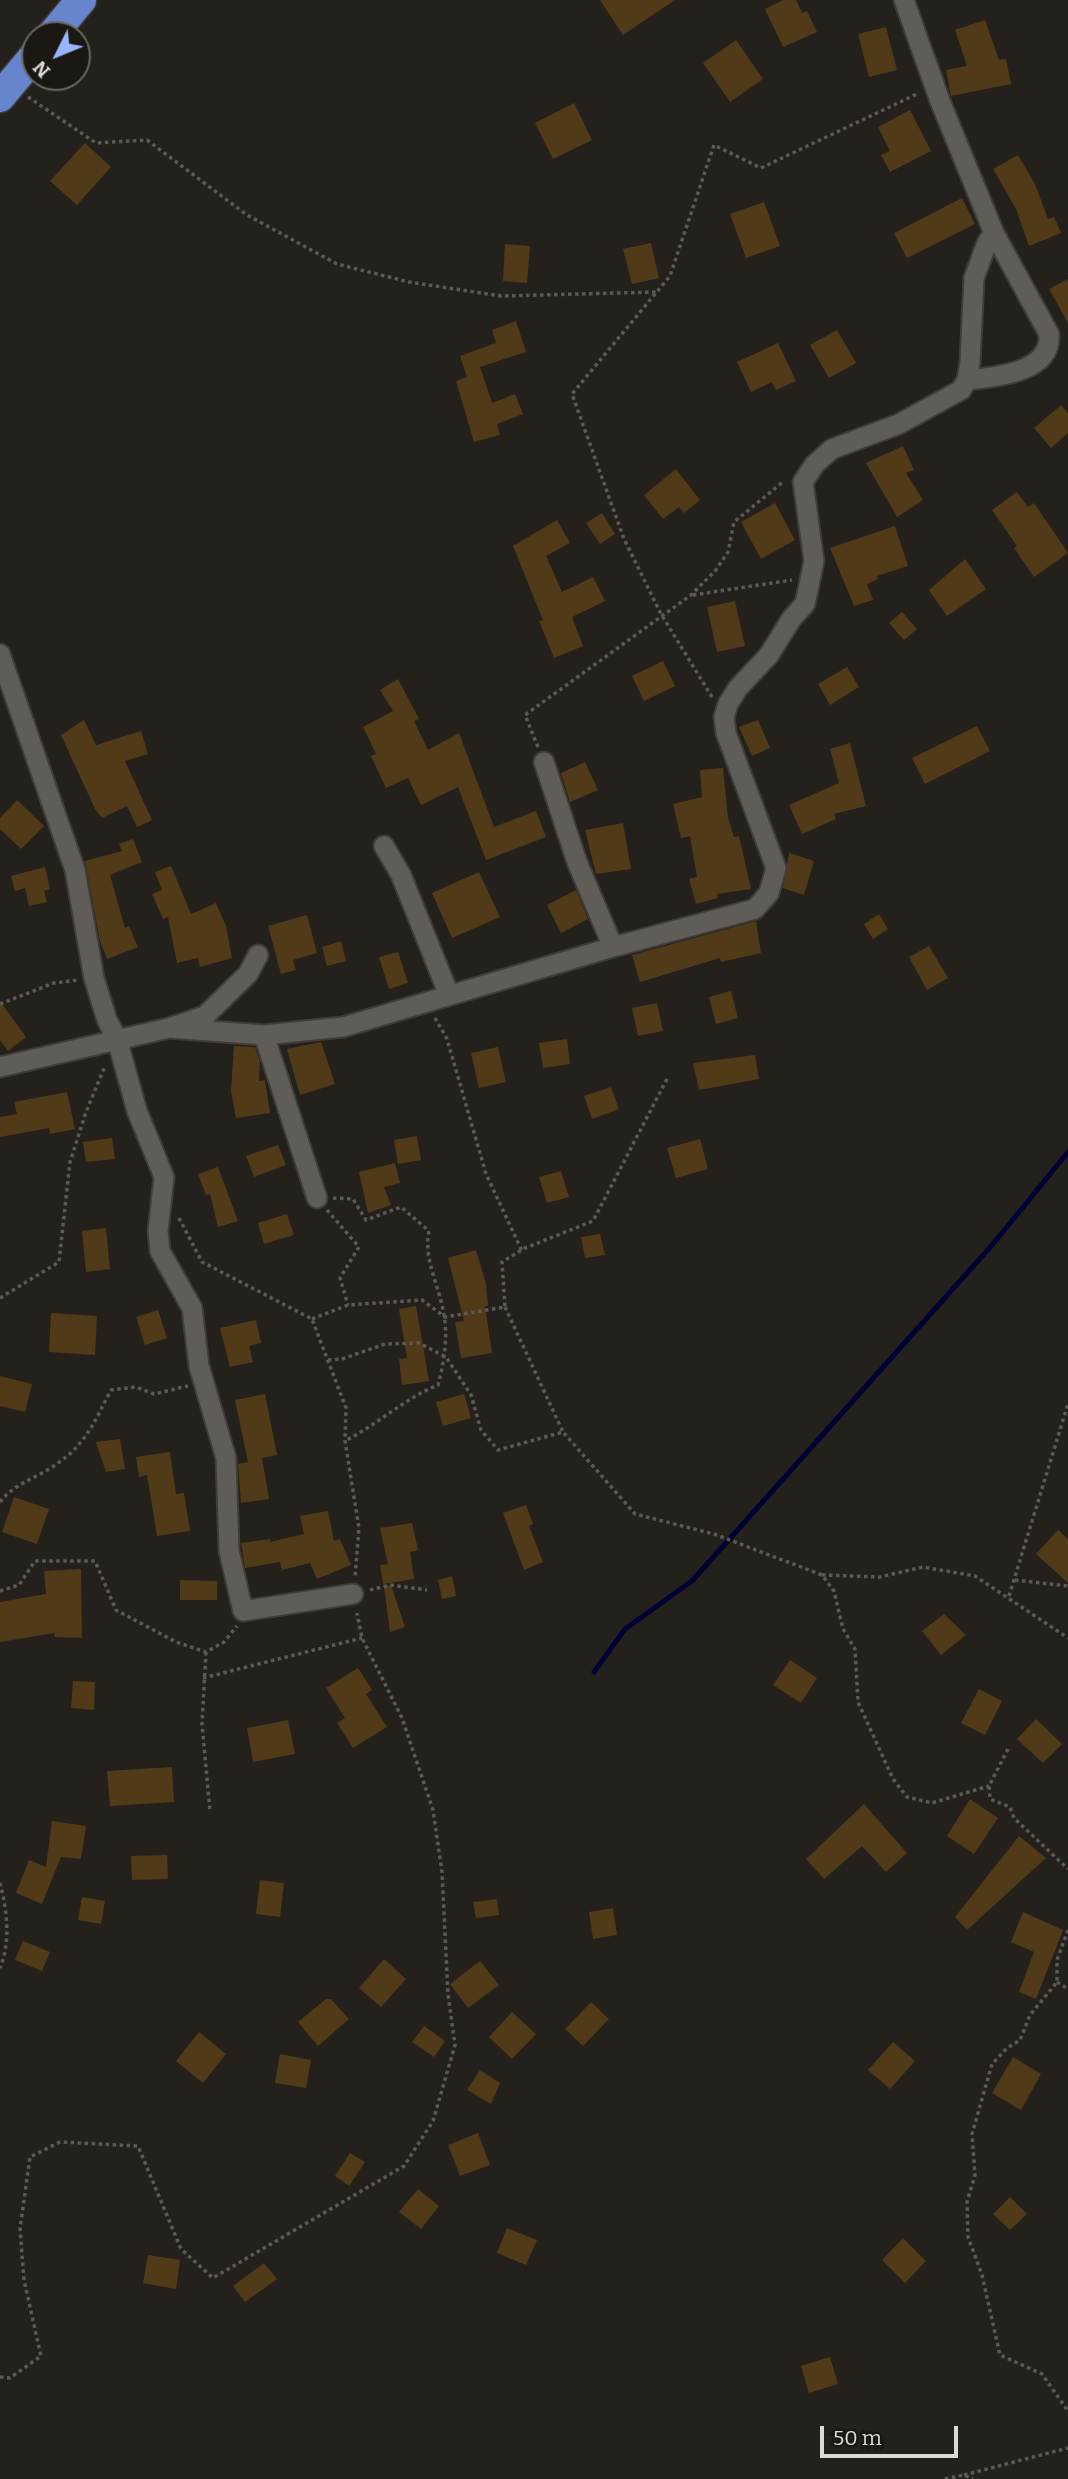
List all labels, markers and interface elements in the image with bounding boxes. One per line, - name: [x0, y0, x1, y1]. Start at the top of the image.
- north arrow: [21, 21, 91, 91]
- text: N: [28, 56, 55, 83]
- scale bar: [823, 2412, 961, 2456]
- text: 50 m: [833, 2425, 882, 2451]

